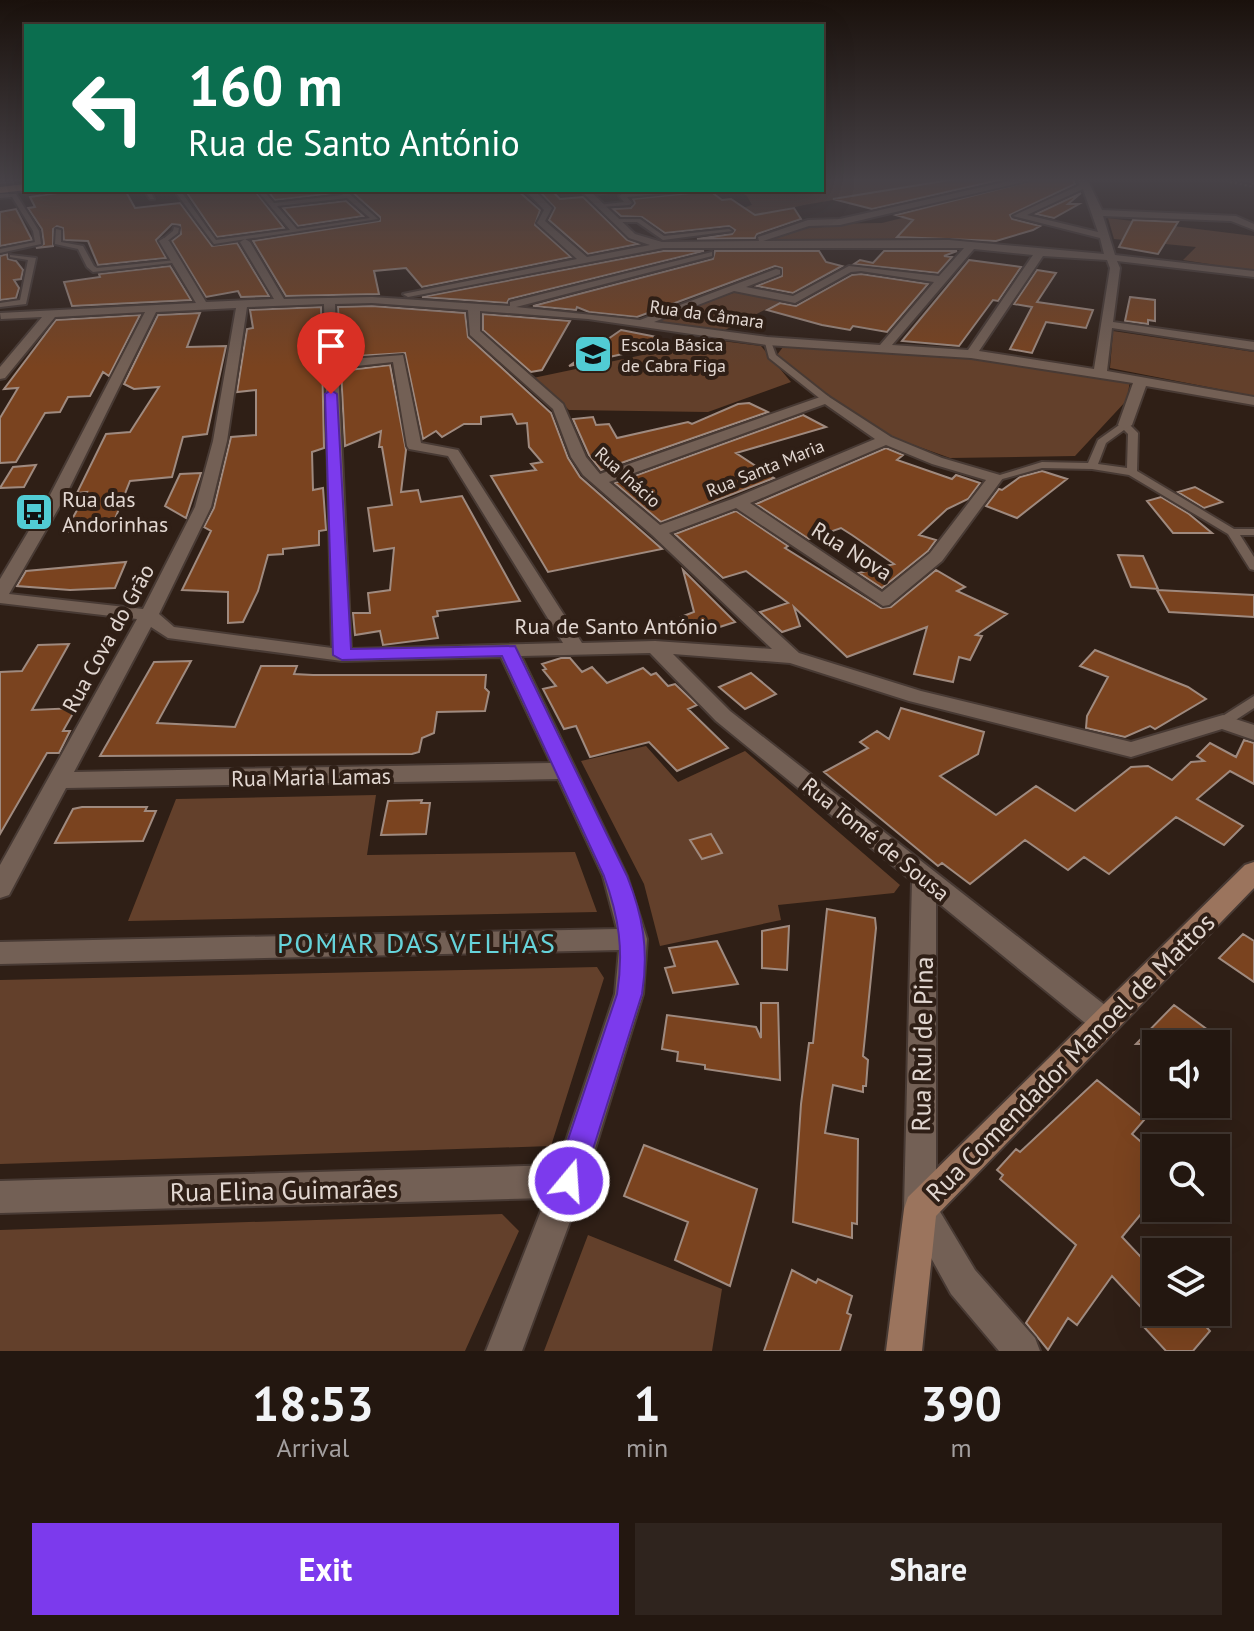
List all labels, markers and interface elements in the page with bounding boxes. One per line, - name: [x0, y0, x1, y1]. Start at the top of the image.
- text: 160 m: [188, 49, 343, 121]
- icon: left: [56, 56, 160, 160]
- text: Rua de Santo António: [188, 119, 520, 166]
- street label: Rua da Câmara: [648, 295, 766, 333]
- pin: [297, 312, 365, 394]
- icon: arrive: [309, 324, 353, 368]
- school or university icon: Escola Básica de Cabra Figa: [572, 333, 614, 375]
- place label: Escola Básica de Cabra Figa: [621, 333, 726, 377]
- street label: Rua Santa Maria: [703, 434, 827, 502]
- street label: Rua Inácio: [590, 441, 666, 513]
- place label: Rua das Andorinhas: [62, 485, 168, 538]
- bus stop icon: Rua das Andorinhas: [13, 491, 55, 533]
- street label: Rua Nova: [807, 515, 897, 587]
- street label: Rua Cova do Grão: [56, 559, 160, 717]
- street label: Rua de Santo António: [515, 612, 717, 640]
- street label: Rua Maria Lamas: [231, 762, 391, 792]
- street label: Rua Tomé de Sousa: [797, 771, 955, 907]
- street label: Rua Comendador Manoel de Mattos: [919, 906, 1221, 1208]
- district label: POMAR DAS VELHAS: [277, 924, 557, 961]
- street label: Rua Rui de Pina: [904, 956, 940, 1132]
- map controls: [1142, 1030, 1230, 1326]
- button: sound: [1142, 1030, 1230, 1118]
- button: search: [1142, 1134, 1230, 1222]
- position arrow: [527, 1139, 611, 1223]
- street label: Rua Elina Guimarães: [170, 1172, 398, 1208]
- button: layers: [1142, 1238, 1230, 1326]
- text: 18:53: [252, 1372, 374, 1434]
- text: 1: [633, 1372, 661, 1434]
- text: 390: [920, 1372, 1002, 1434]
- text: Arrival: [277, 1431, 349, 1464]
- text: min: [626, 1431, 668, 1464]
- text: m: [951, 1431, 972, 1464]
- button: Exit: [32, 1523, 619, 1615]
- button: Share: [635, 1523, 1222, 1615]

